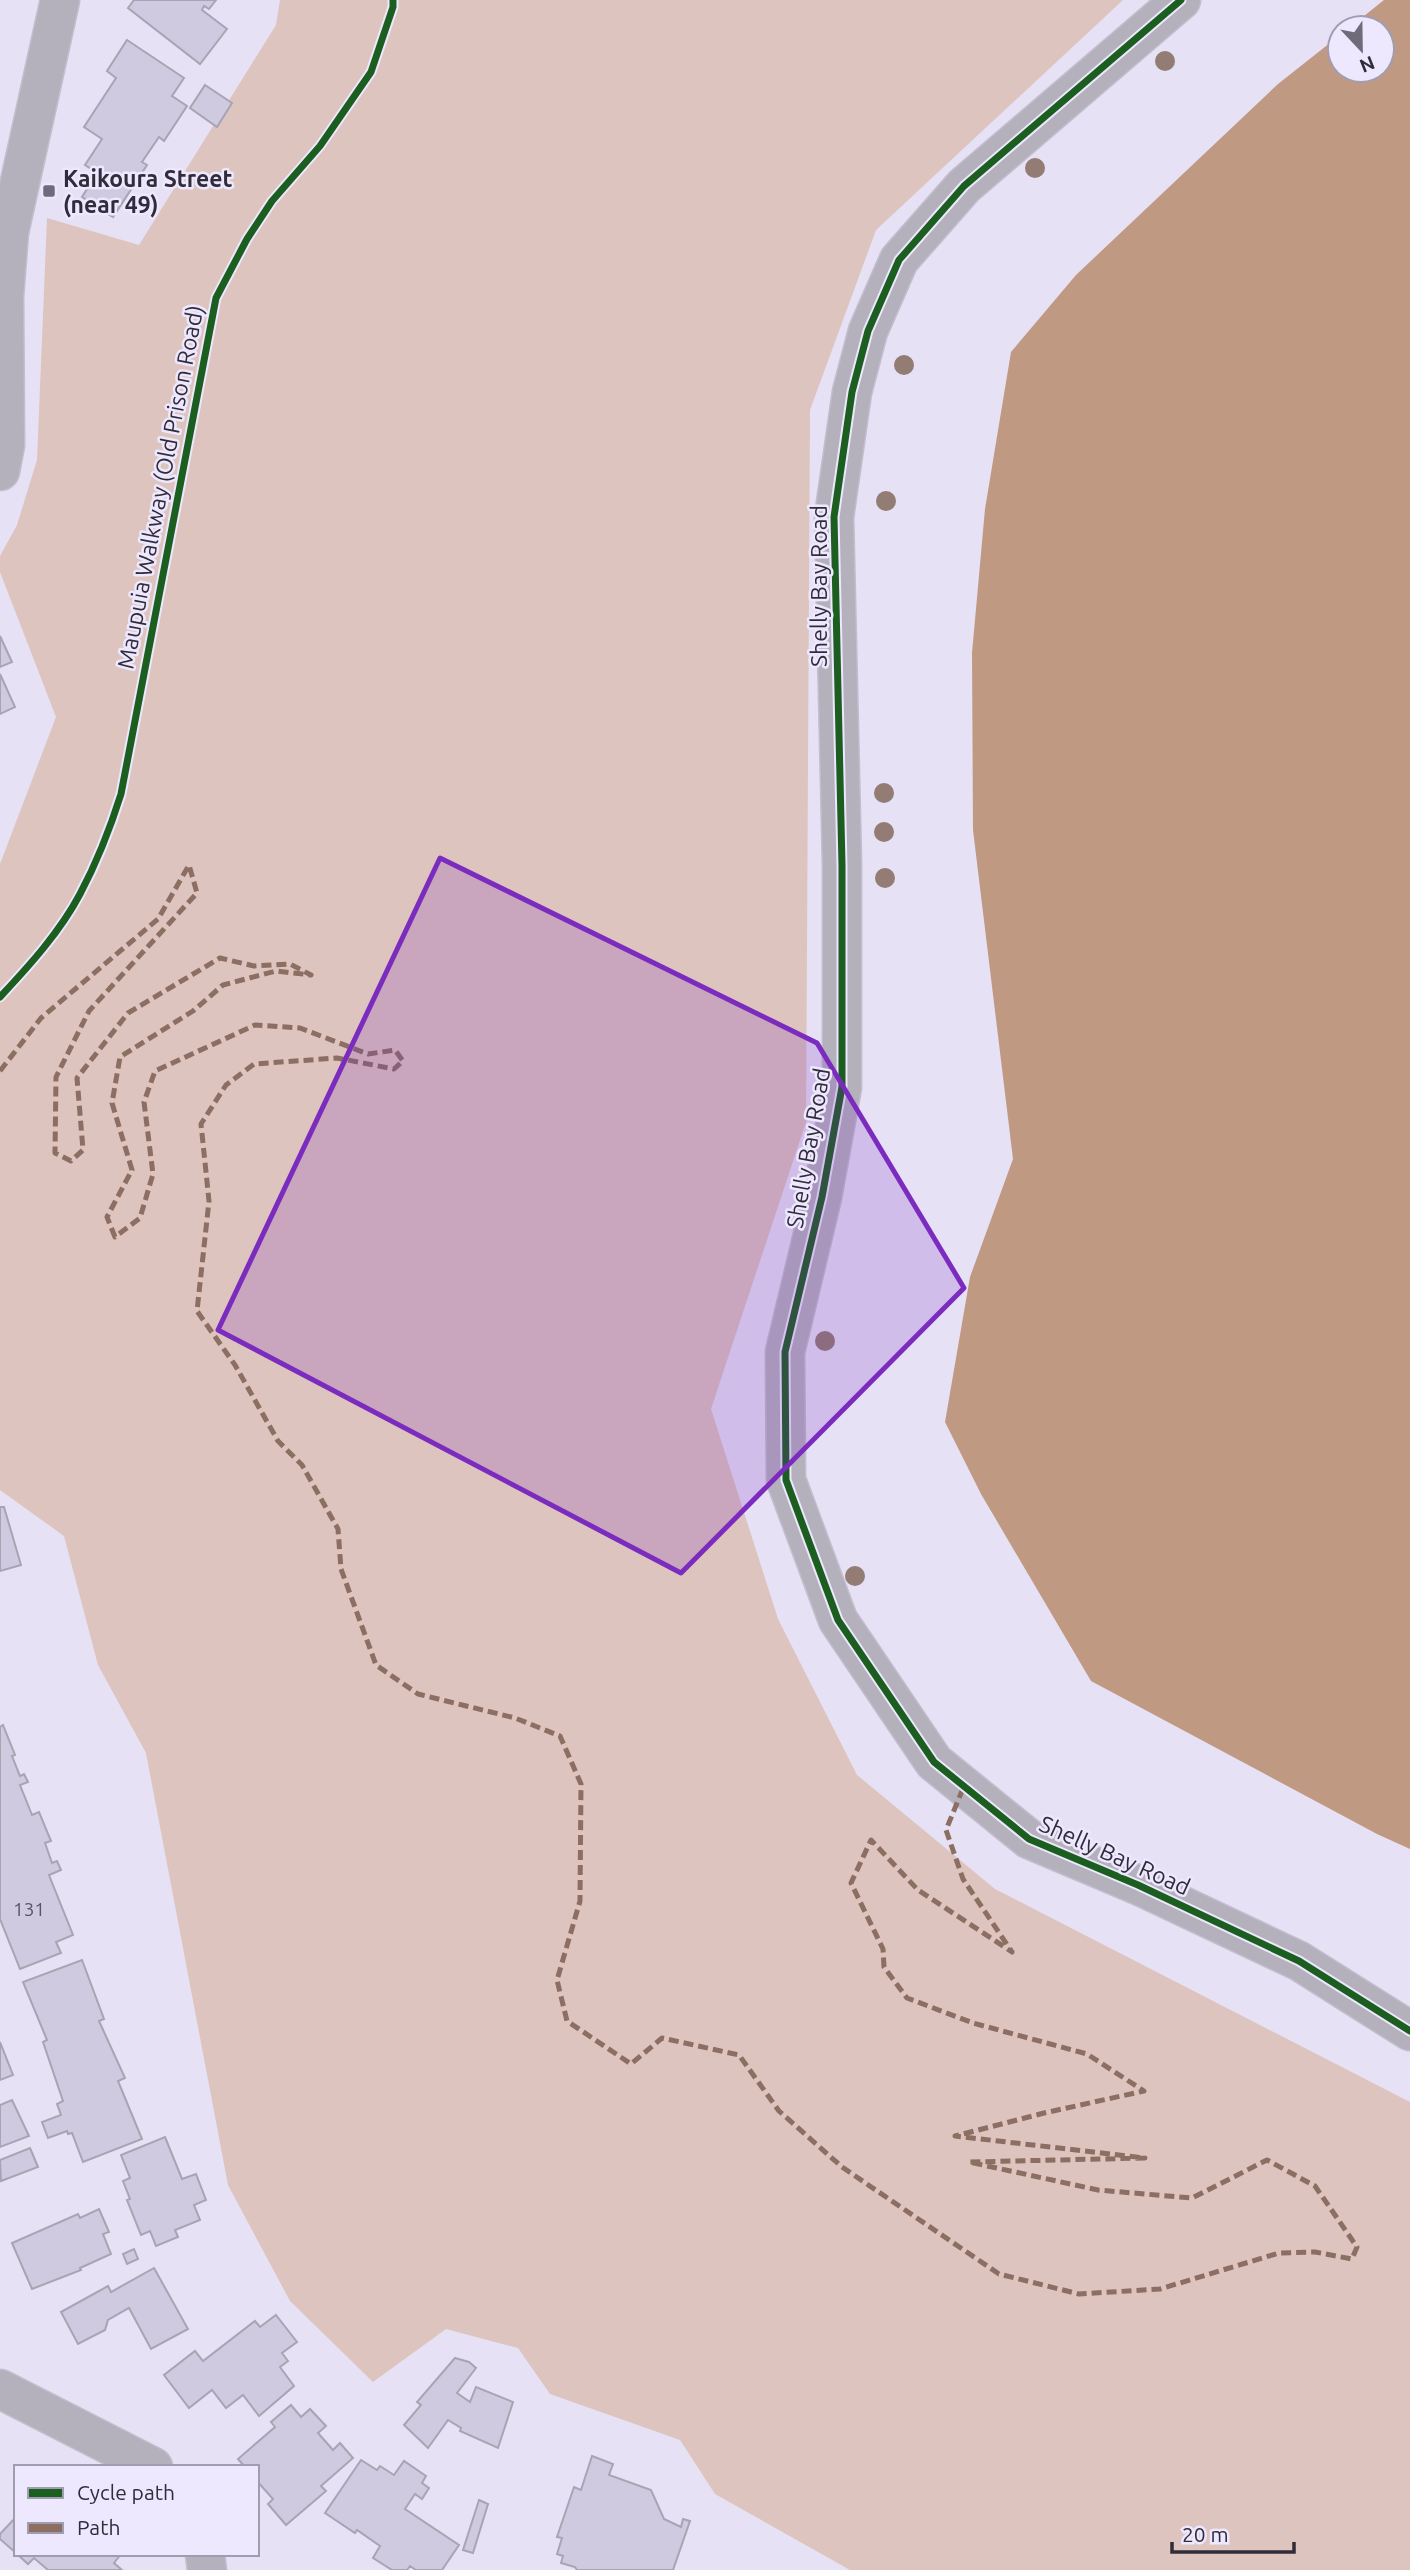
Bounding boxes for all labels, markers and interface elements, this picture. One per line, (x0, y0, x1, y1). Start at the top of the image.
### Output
north arrow (1326, 14, 1396, 84)
text: N (1357, 52, 1378, 78)
place label: Kaikoura Street (near 49) (63, 166, 232, 218)
marker: Kaikoura Street (near 49) (41, 183, 57, 199)
street label: Maupuia Walkway (Old Prison Road) (112, 303, 209, 671)
street label: Shelly Bay Road (806, 505, 831, 667)
street label: Shelly Bay Road (782, 1066, 834, 1230)
street label: Shelly Bay Road (1036, 1811, 1194, 1899)
house number: 131 (13, 1898, 45, 1920)
legend (14, 2465, 259, 2556)
text: Cycle path (77, 2480, 175, 2504)
scale bar (1172, 2510, 1294, 2554)
text: Path (77, 2515, 120, 2539)
text: 20 m (1182, 2522, 1229, 2546)

